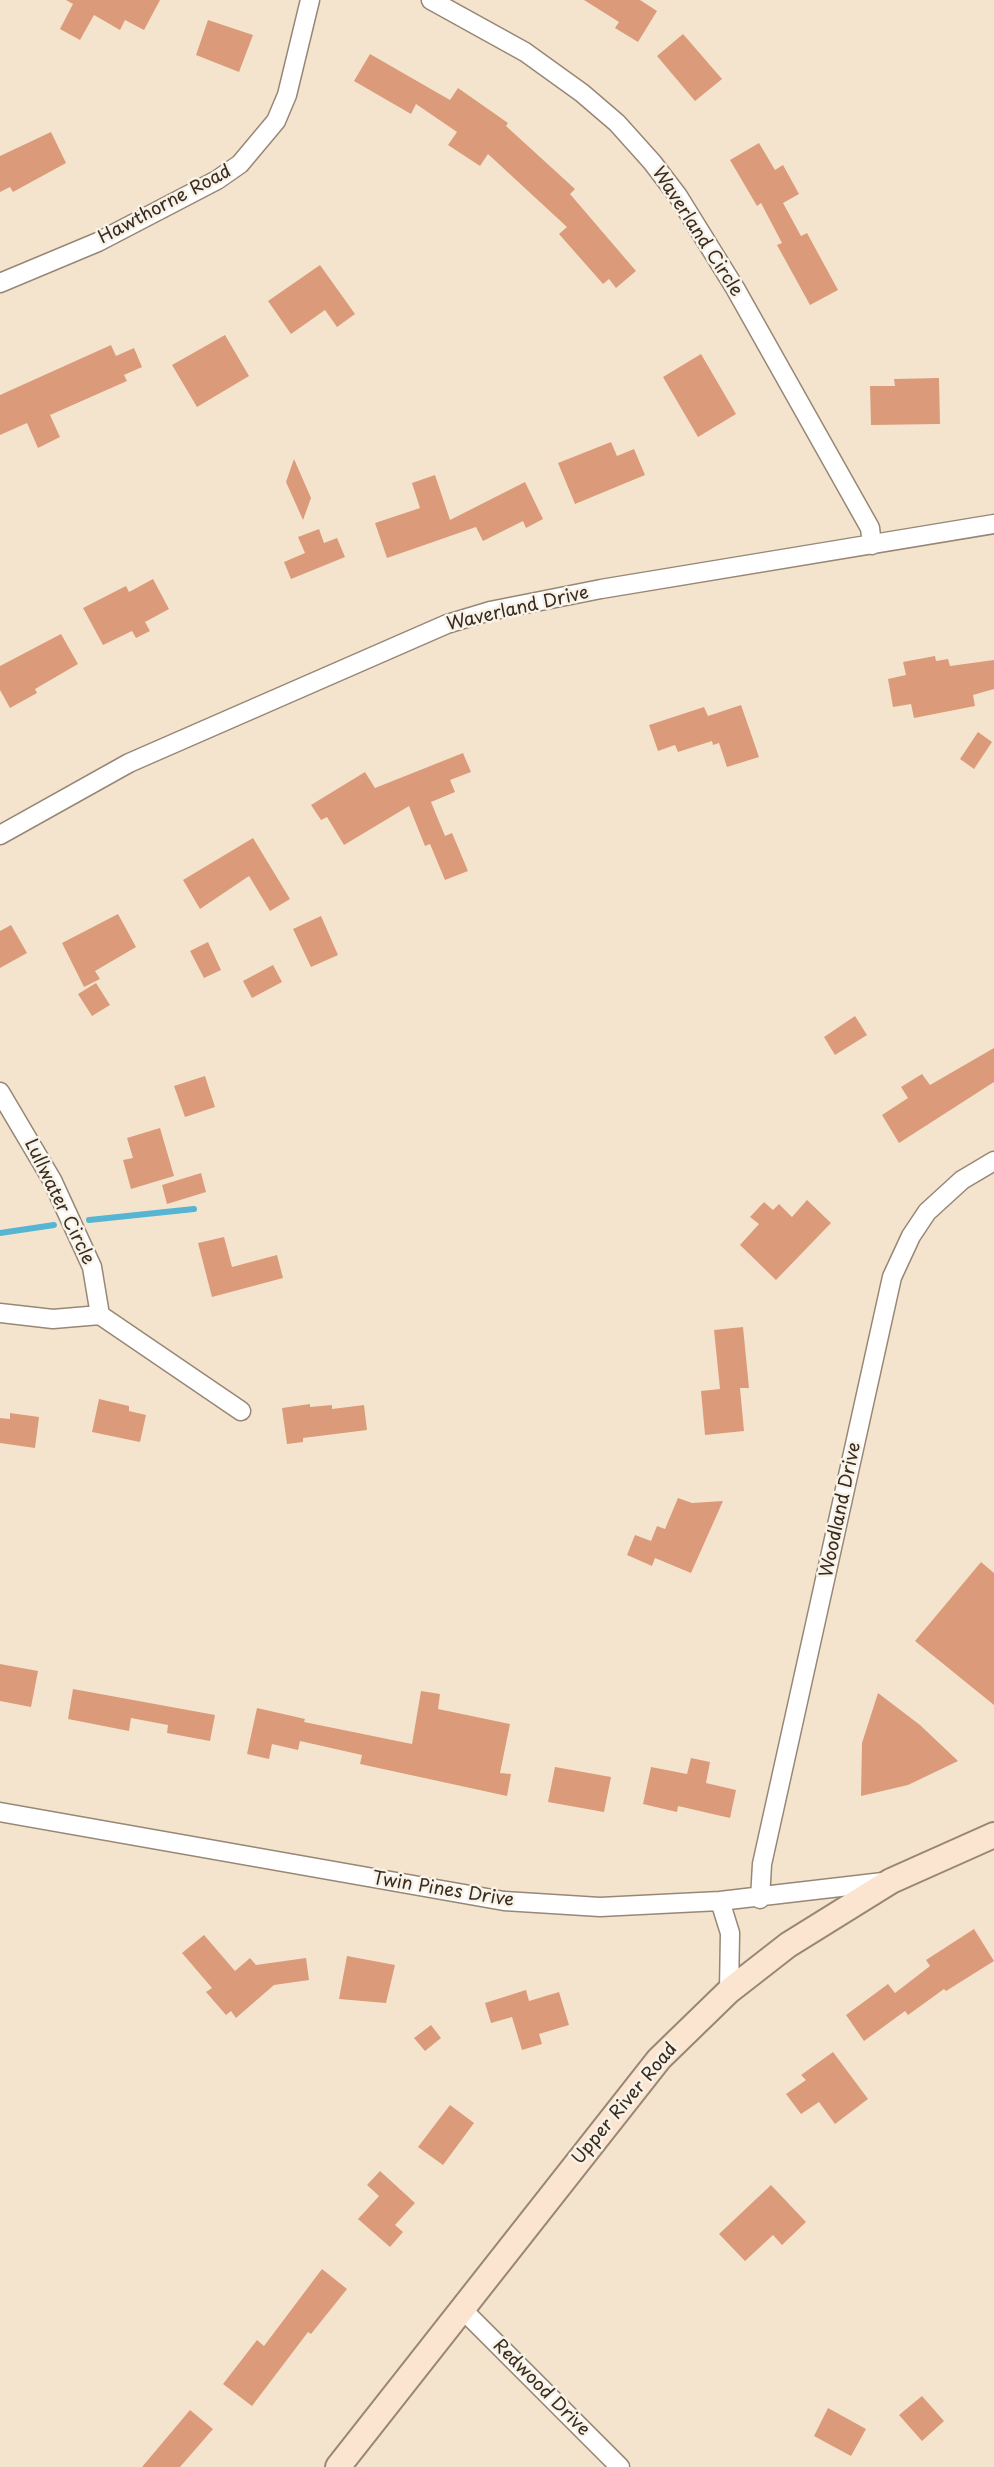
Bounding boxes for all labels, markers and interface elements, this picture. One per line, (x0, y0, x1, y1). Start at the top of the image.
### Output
street label: Hawthorne Road (95, 161, 235, 249)
street label: Waverland Circle (647, 163, 747, 301)
street label: Waverland Drive (445, 582, 591, 636)
street label: Lullwater Circle (19, 1136, 99, 1268)
street label: Woodland Drive (816, 1440, 866, 1580)
street label: Twin Pines Drive (371, 1868, 515, 1912)
street label: Upper River Road (568, 2039, 682, 2169)
street label: Redwood Drive (488, 2335, 594, 2441)

